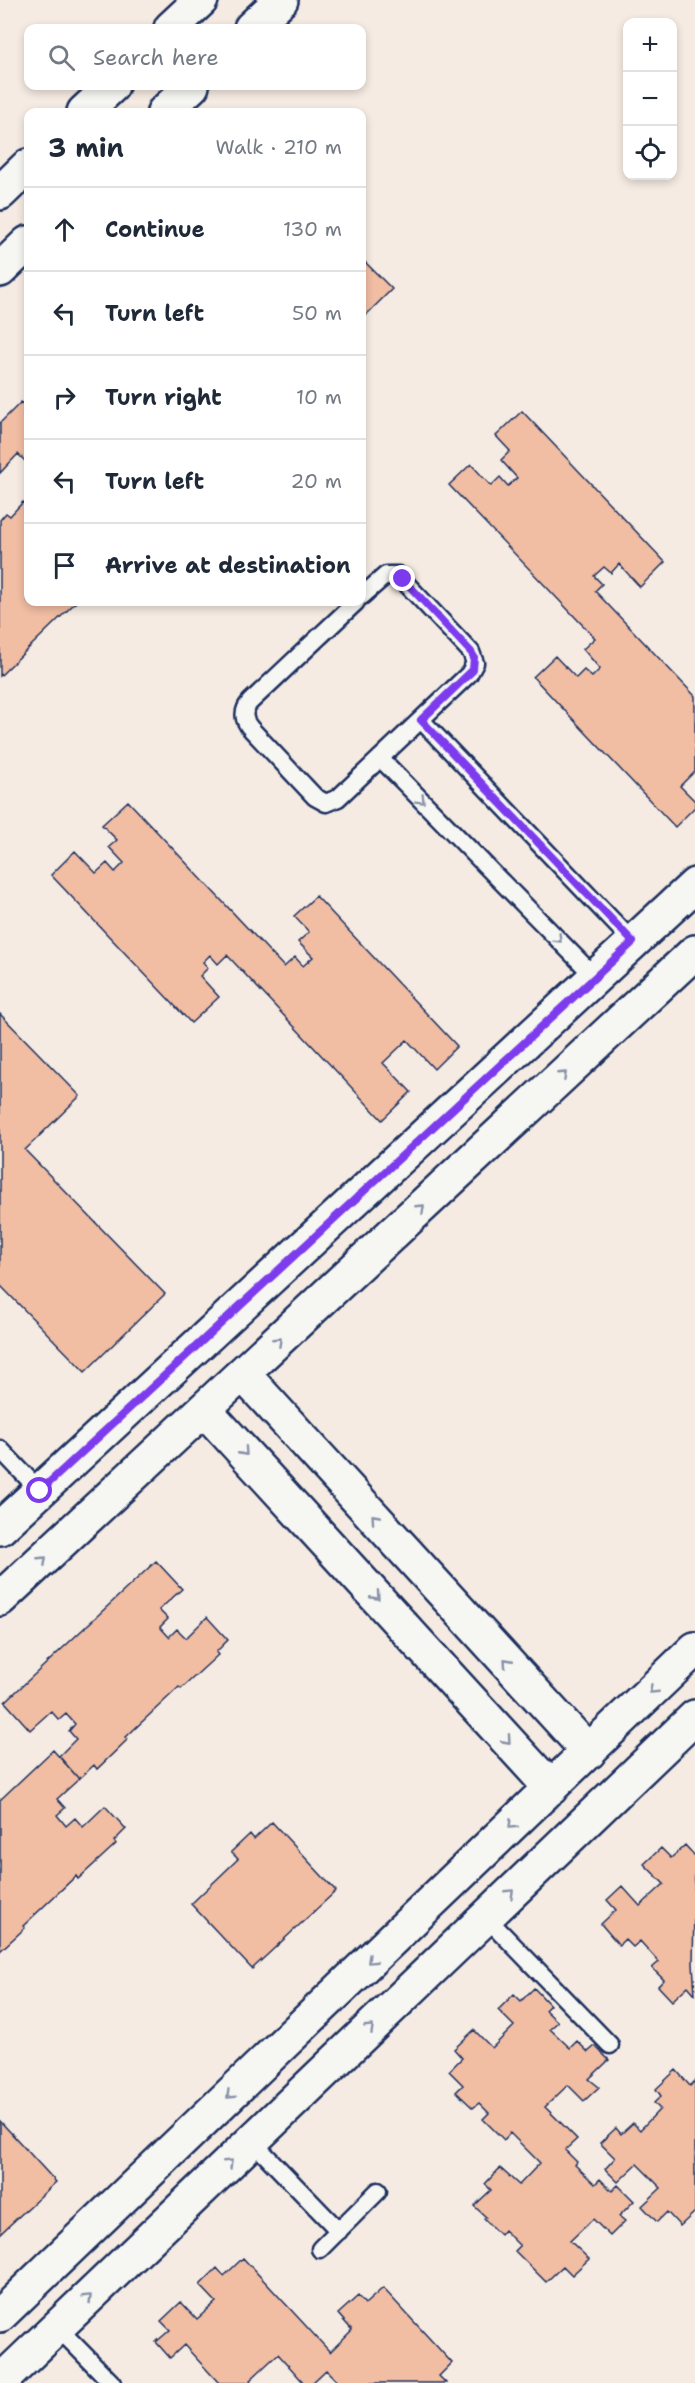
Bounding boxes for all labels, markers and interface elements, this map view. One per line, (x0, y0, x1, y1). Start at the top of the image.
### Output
map controls (623, 18, 677, 180)
button: + (623, 18, 677, 72)
search box (24, 24, 366, 90)
icon: search (45, 41, 78, 74)
text: Search here (93, 43, 219, 72)
button: − (623, 72, 677, 126)
button: locate (623, 126, 677, 180)
text: 3 min (48, 130, 124, 165)
text: Walk · 210 m (216, 134, 342, 160)
icon: ahead (48, 213, 81, 246)
text: Continue (105, 215, 205, 244)
text: 130 m (283, 216, 342, 242)
icon: left (48, 297, 81, 330)
text: Turn left (105, 299, 204, 328)
text: 50 m (292, 300, 342, 326)
icon: right (48, 381, 81, 414)
text: Turn right (105, 383, 222, 412)
text: 10 m (296, 384, 342, 410)
icon: left (48, 465, 81, 498)
text: Turn left (105, 467, 204, 496)
text: 20 m (291, 468, 342, 494)
icon: arrive (48, 549, 81, 582)
text: Arrive at destination (105, 551, 351, 580)
route end (389, 565, 415, 591)
one-way arrow (414, 792, 425, 803)
one-way arrow (551, 932, 562, 942)
one-way arrow (557, 1071, 567, 1082)
one-way arrow (414, 1204, 424, 1215)
one-way arrow (271, 1337, 282, 1348)
one-way arrow (237, 1446, 248, 1456)
route start (26, 1477, 52, 1503)
one-way arrow (372, 1515, 383, 1526)
one-way arrow (36, 1556, 47, 1567)
one-way arrow (369, 1589, 380, 1600)
one-way arrow (503, 1659, 514, 1669)
one-way arrow (649, 1683, 659, 1694)
one-way arrow (500, 1733, 511, 1744)
one-way arrow (509, 1818, 519, 1829)
one-way arrow (504, 1889, 514, 1900)
one-way arrow (368, 1953, 378, 1964)
one-way arrow (363, 2024, 373, 2035)
one-way arrow (227, 2087, 238, 2098)
one-way arrow (222, 2159, 232, 2170)
one-way arrow (81, 2294, 91, 2305)

